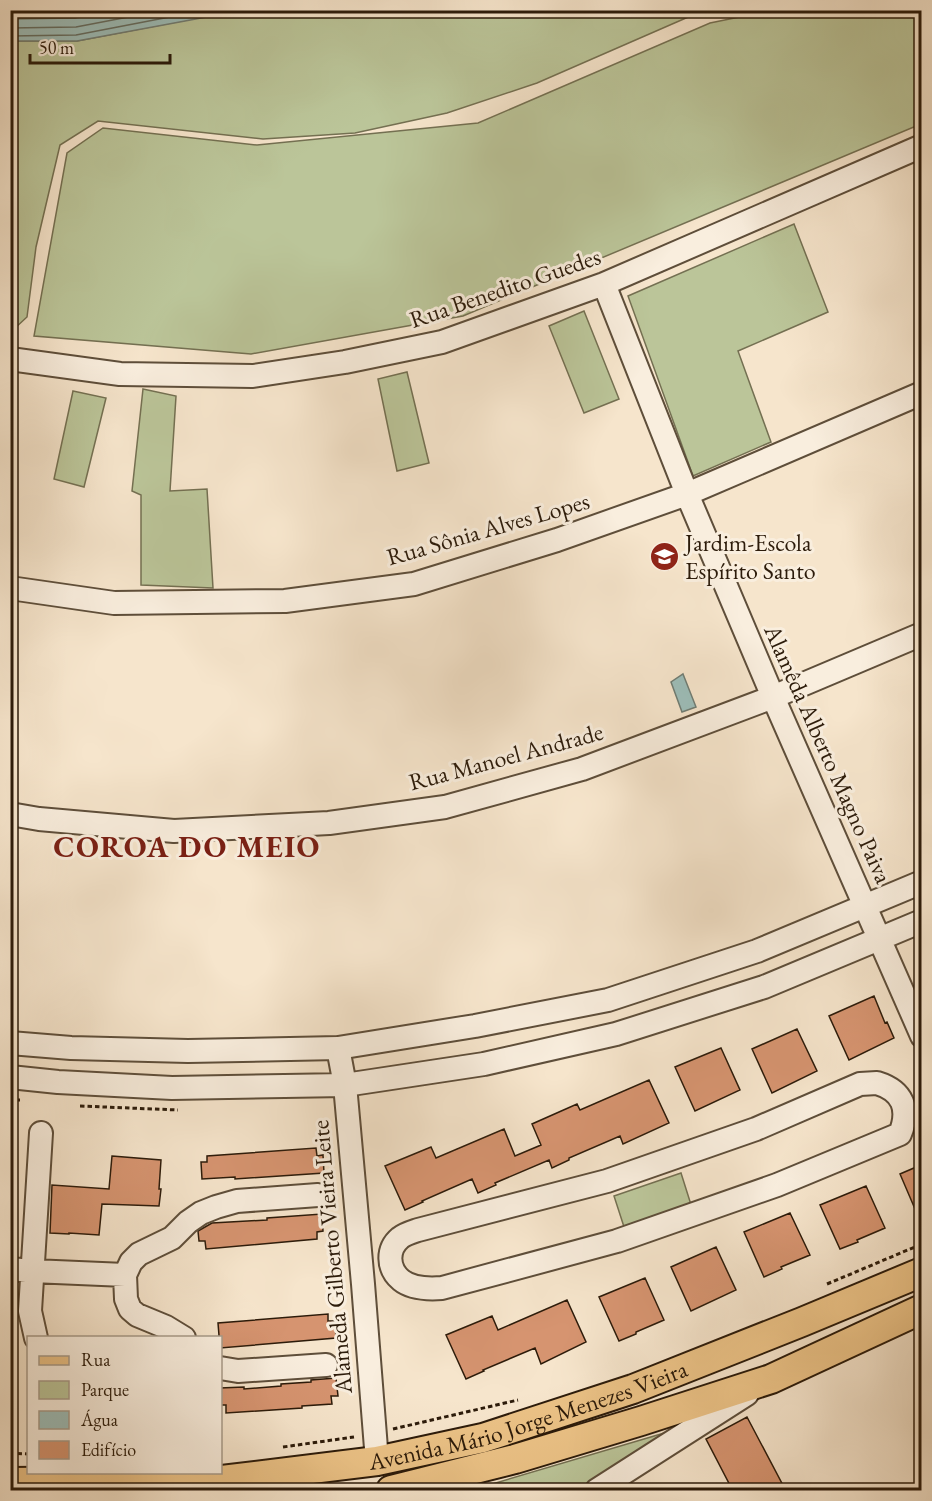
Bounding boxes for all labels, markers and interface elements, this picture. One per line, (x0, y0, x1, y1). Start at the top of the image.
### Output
scale bar (30, 27, 170, 65)
text: 50 m (39, 36, 74, 59)
street label: Rua Benedito Guedes (405, 240, 605, 335)
street label: Rua Sônia Alves Lopes (383, 485, 593, 572)
place label: Jardim-Escola Espírito Santo (683, 527, 816, 586)
school or university icon: Jardim-Escola Espírito Santo (648, 541, 680, 573)
street label: Alamêda Alberto Magno Paiva (757, 619, 900, 889)
street label: Rua Manoel Andrade (405, 716, 606, 797)
district label: COROA DO MEIO (53, 827, 321, 866)
street label: Alameda Gilberto Vieira Leite (304, 1119, 359, 1396)
legend (27, 1336, 222, 1474)
text: Rua (81, 1348, 111, 1371)
street label: Avenida Mário Jorge Menezes Vieira (366, 1353, 692, 1477)
text: Parque (81, 1378, 129, 1401)
text: Água (80, 1408, 119, 1431)
text: Edifício (81, 1438, 136, 1461)

